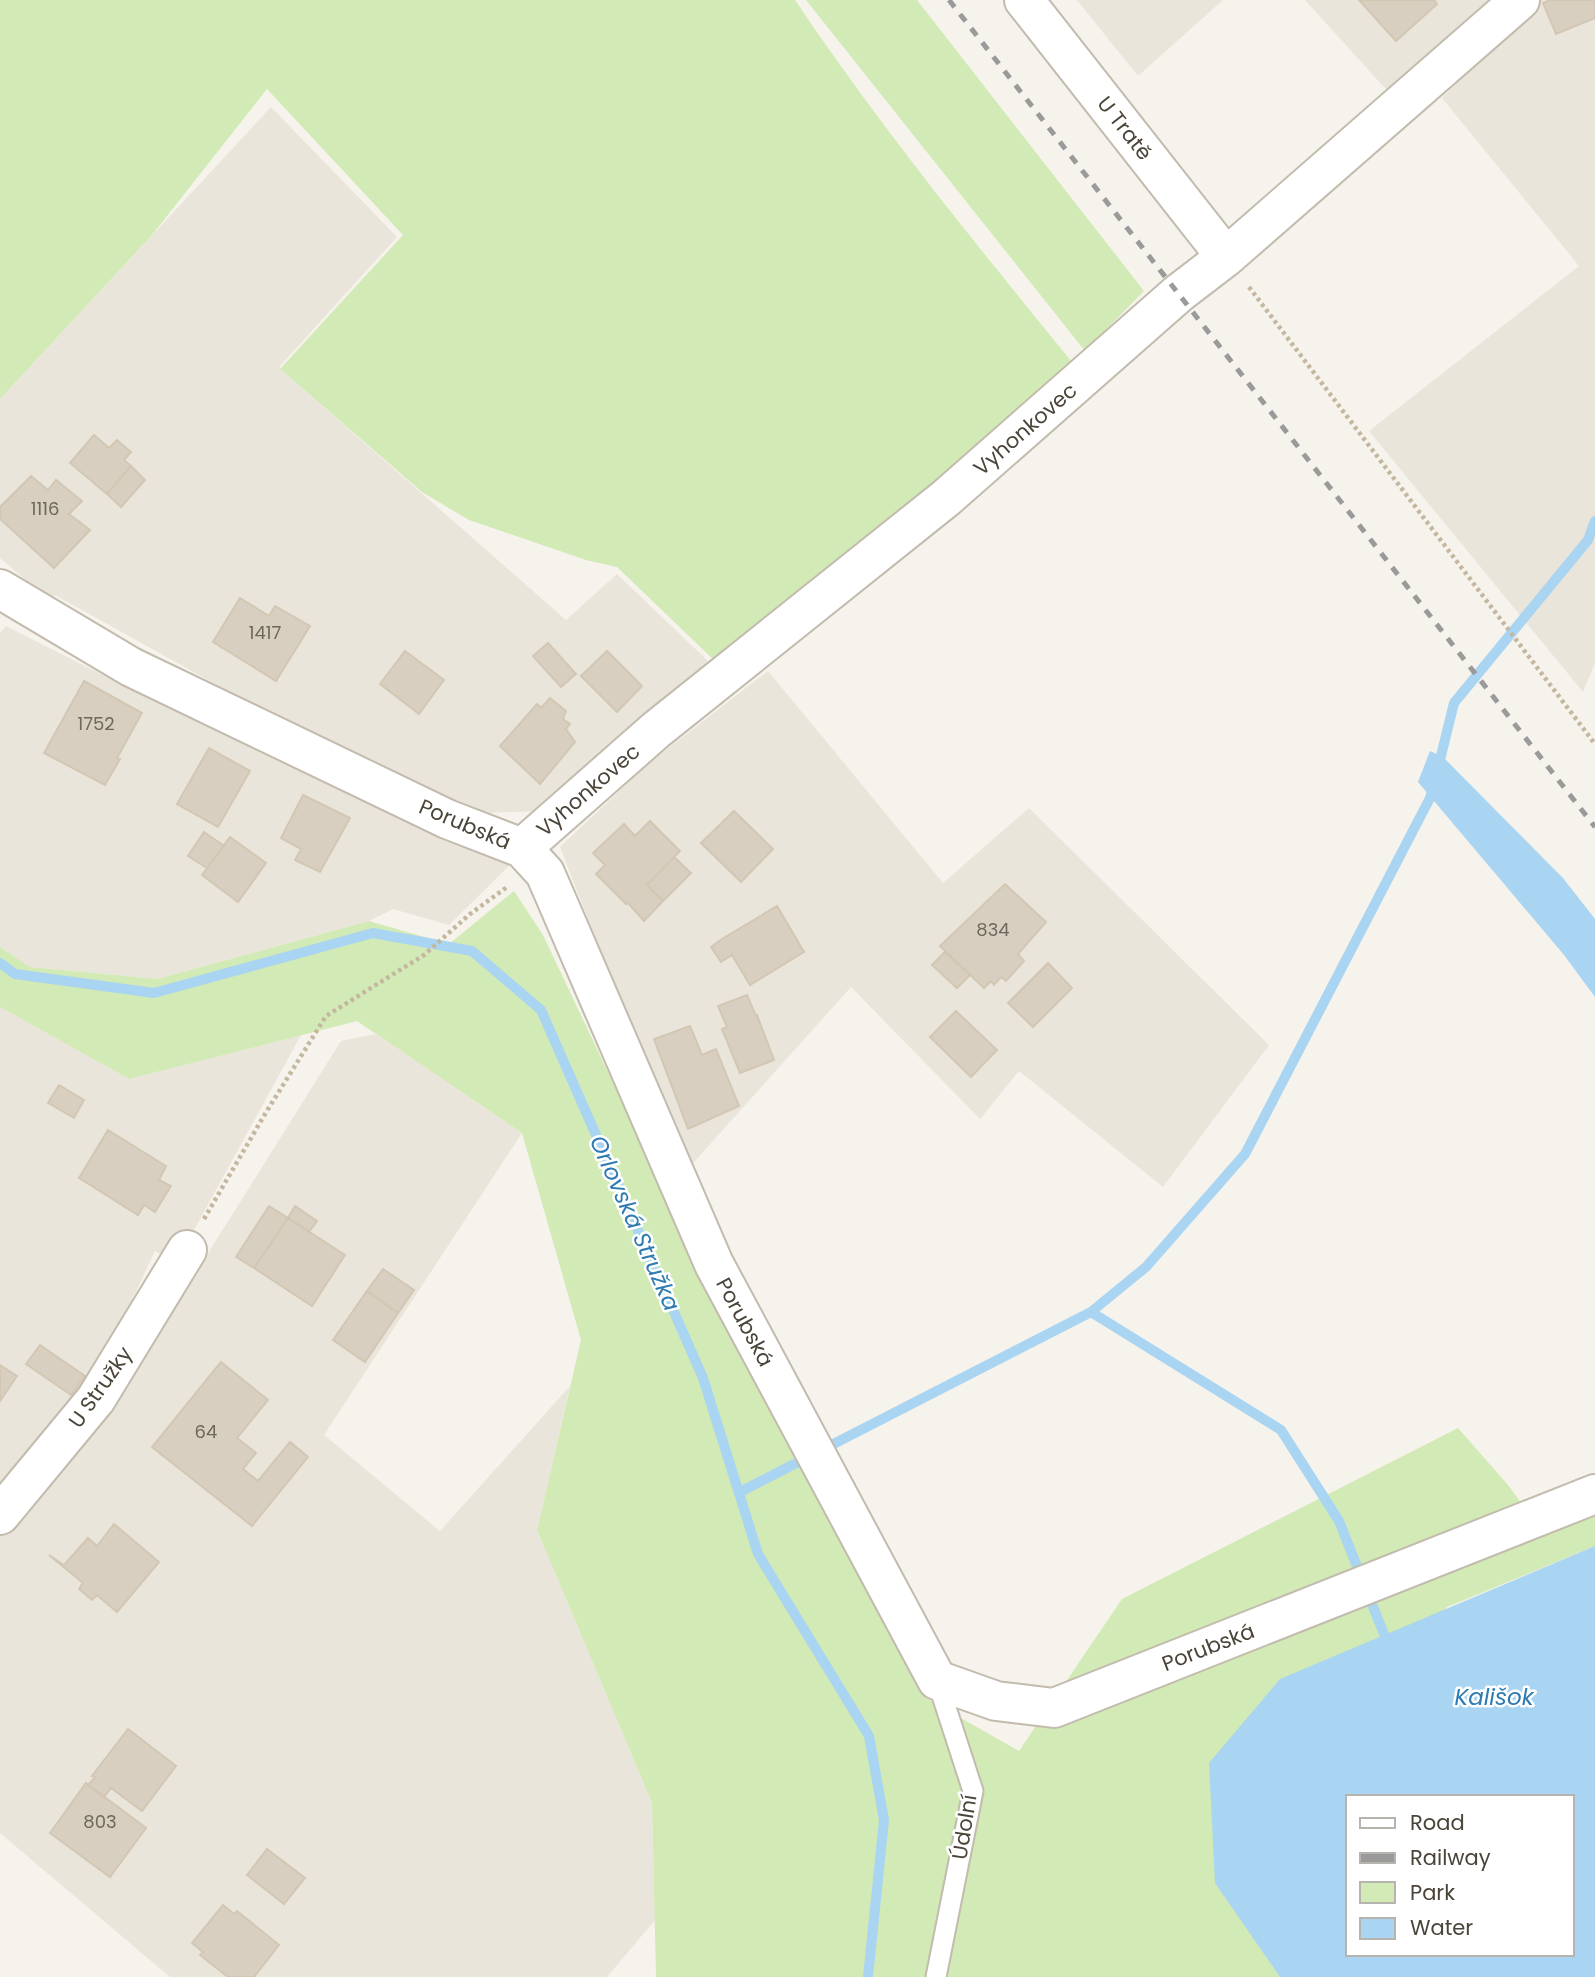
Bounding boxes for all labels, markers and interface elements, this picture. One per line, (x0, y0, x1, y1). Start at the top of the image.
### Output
street label: U Tratě (1091, 90, 1159, 166)
street label: Vyhonkovec (967, 376, 1083, 482)
house number: 1116 (31, 496, 59, 521)
house number: 1417 (249, 620, 282, 645)
house number: 1752 (77, 711, 115, 736)
street label: Vyhonkovec (530, 737, 646, 843)
street label: Porubská (415, 792, 515, 856)
house number: 834 (976, 917, 1010, 942)
water label: Orlovská Stružka (582, 1130, 688, 1316)
street label: Porubská (709, 1272, 781, 1372)
street label: U Stružky (61, 1340, 139, 1433)
house number: 64 (195, 1419, 217, 1444)
street label: Porubská (1158, 1616, 1258, 1678)
water label: Kališok (1454, 1681, 1535, 1713)
street label: Údolní (945, 1792, 983, 1862)
legend (1346, 1795, 1574, 1956)
text: Road (1410, 1808, 1465, 1837)
house number: 803 (83, 1809, 117, 1834)
text: Railway (1410, 1843, 1491, 1872)
text: Park (1410, 1878, 1455, 1907)
text: Water (1410, 1913, 1473, 1942)

